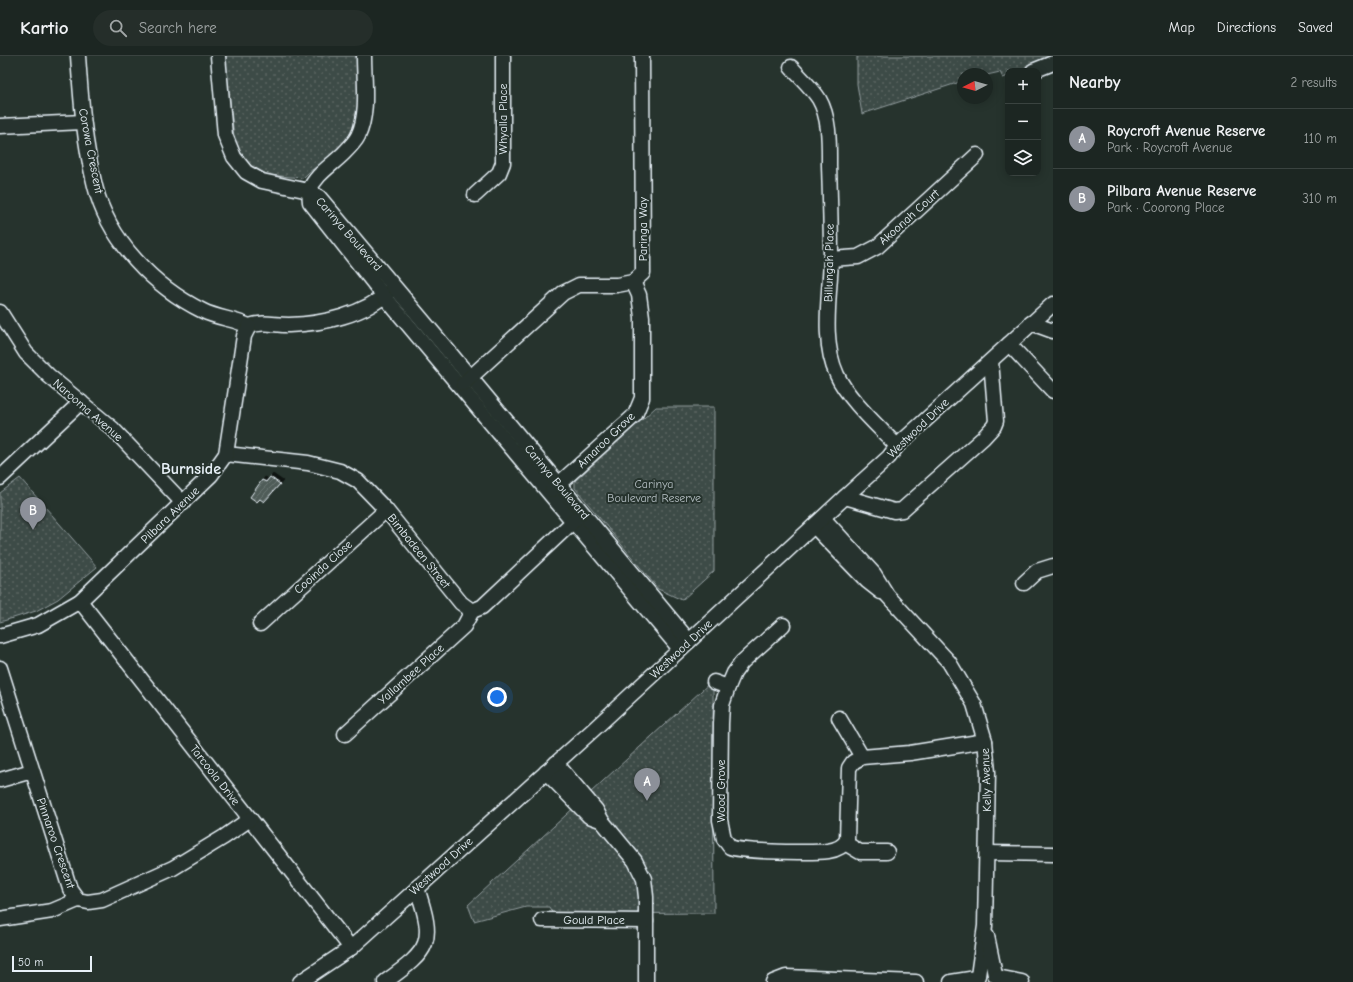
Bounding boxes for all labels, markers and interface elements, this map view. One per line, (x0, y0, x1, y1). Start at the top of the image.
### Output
search box (93, 10, 373, 46)
text: Kartio (20, 17, 69, 39)
icon: search (107, 17, 129, 39)
text: Search here (139, 19, 217, 37)
text: Map (1168, 19, 1195, 36)
text: Directions (1217, 19, 1276, 36)
text: Saved (1298, 19, 1333, 36)
north arrow (957, 68, 993, 104)
map controls (1005, 68, 1041, 176)
button: + (1005, 68, 1041, 104)
text: Nearby (1069, 73, 1120, 92)
text: 2 results (1290, 75, 1337, 90)
street label: Whyalla Place (496, 83, 510, 155)
button: − (1005, 104, 1041, 140)
street label: Corowa Crescent (76, 107, 106, 195)
text: Roycroft Avenue Reserve (1107, 122, 1265, 140)
text: A (1078, 131, 1086, 146)
text: 110 m (1304, 131, 1337, 146)
button: layers (1005, 140, 1041, 176)
text: Park · Roycroft Avenue (1107, 140, 1232, 155)
text: Pilbara Avenue Reserve (1107, 182, 1256, 200)
street label: Akoonah Court (876, 186, 943, 248)
text: B (1078, 191, 1086, 206)
text: 310 m (1302, 191, 1337, 206)
street label: Carinya Boulevard (313, 194, 385, 274)
street label: Paringa Way (636, 196, 650, 261)
text: Park · Coorong Place (1107, 200, 1224, 215)
street label: Billungah Place (821, 224, 837, 302)
street label: Narooma Avenue (50, 376, 126, 444)
street label: Westwood Drive (884, 395, 952, 461)
street label: Amaroo Grove (574, 409, 638, 471)
street label: Carinya Boulevard (522, 442, 592, 522)
district label: Burnside (161, 460, 221, 478)
park label: Carinya Boulevard Reserve (607, 477, 701, 505)
street label: Pilbara Avenue (138, 484, 202, 546)
pin: B (20, 497, 46, 530)
street label: Bimbadeen Street (385, 511, 454, 592)
street label: Cooinda Close (291, 537, 355, 597)
street label: Westwood Drive (647, 617, 715, 681)
street label: Yallambee Place (375, 641, 447, 707)
your location (487, 687, 507, 707)
street label: Tarcoola Drive (187, 742, 243, 808)
street label: Kelly Avenue (978, 748, 994, 812)
street label: Wood Grove (714, 759, 728, 823)
pin: A (634, 768, 660, 801)
street label: Pinnaroo Crescent (34, 796, 78, 891)
street label: Westwood Drive (407, 834, 475, 898)
street label: Gould Place (563, 913, 625, 927)
scale bar (12, 954, 92, 973)
text: 50 m (18, 956, 43, 969)

